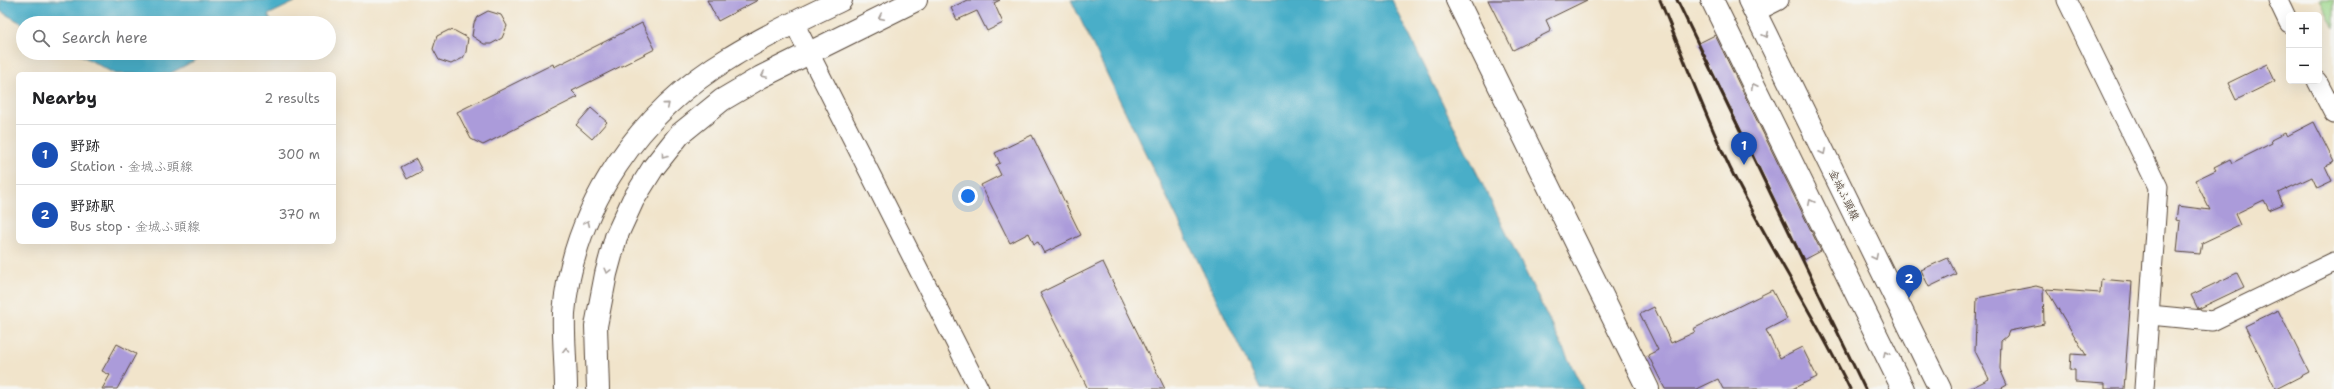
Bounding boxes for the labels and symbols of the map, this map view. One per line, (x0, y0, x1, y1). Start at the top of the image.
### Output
one-way arrow (878, 13, 885, 20)
one-way arrow (1761, 31, 1769, 38)
one-way arrow (761, 70, 769, 78)
one-way arrow (1751, 82, 1759, 90)
one-way arrow (663, 103, 670, 110)
pin: 1 (1731, 132, 1757, 165)
one-way arrow (1818, 147, 1826, 155)
one-way arrow (661, 151, 668, 158)
street label: 金城ふ頭線 (1825, 167, 1863, 223)
your location (958, 186, 978, 206)
one-way arrow (1809, 199, 1816, 207)
one-way arrow (582, 220, 590, 227)
one-way arrow (1870, 253, 1878, 261)
pin: 2 (1896, 265, 1922, 298)
one-way arrow (603, 267, 612, 274)
one-way arrow (562, 347, 570, 353)
one-way arrow (1883, 351, 1891, 358)

